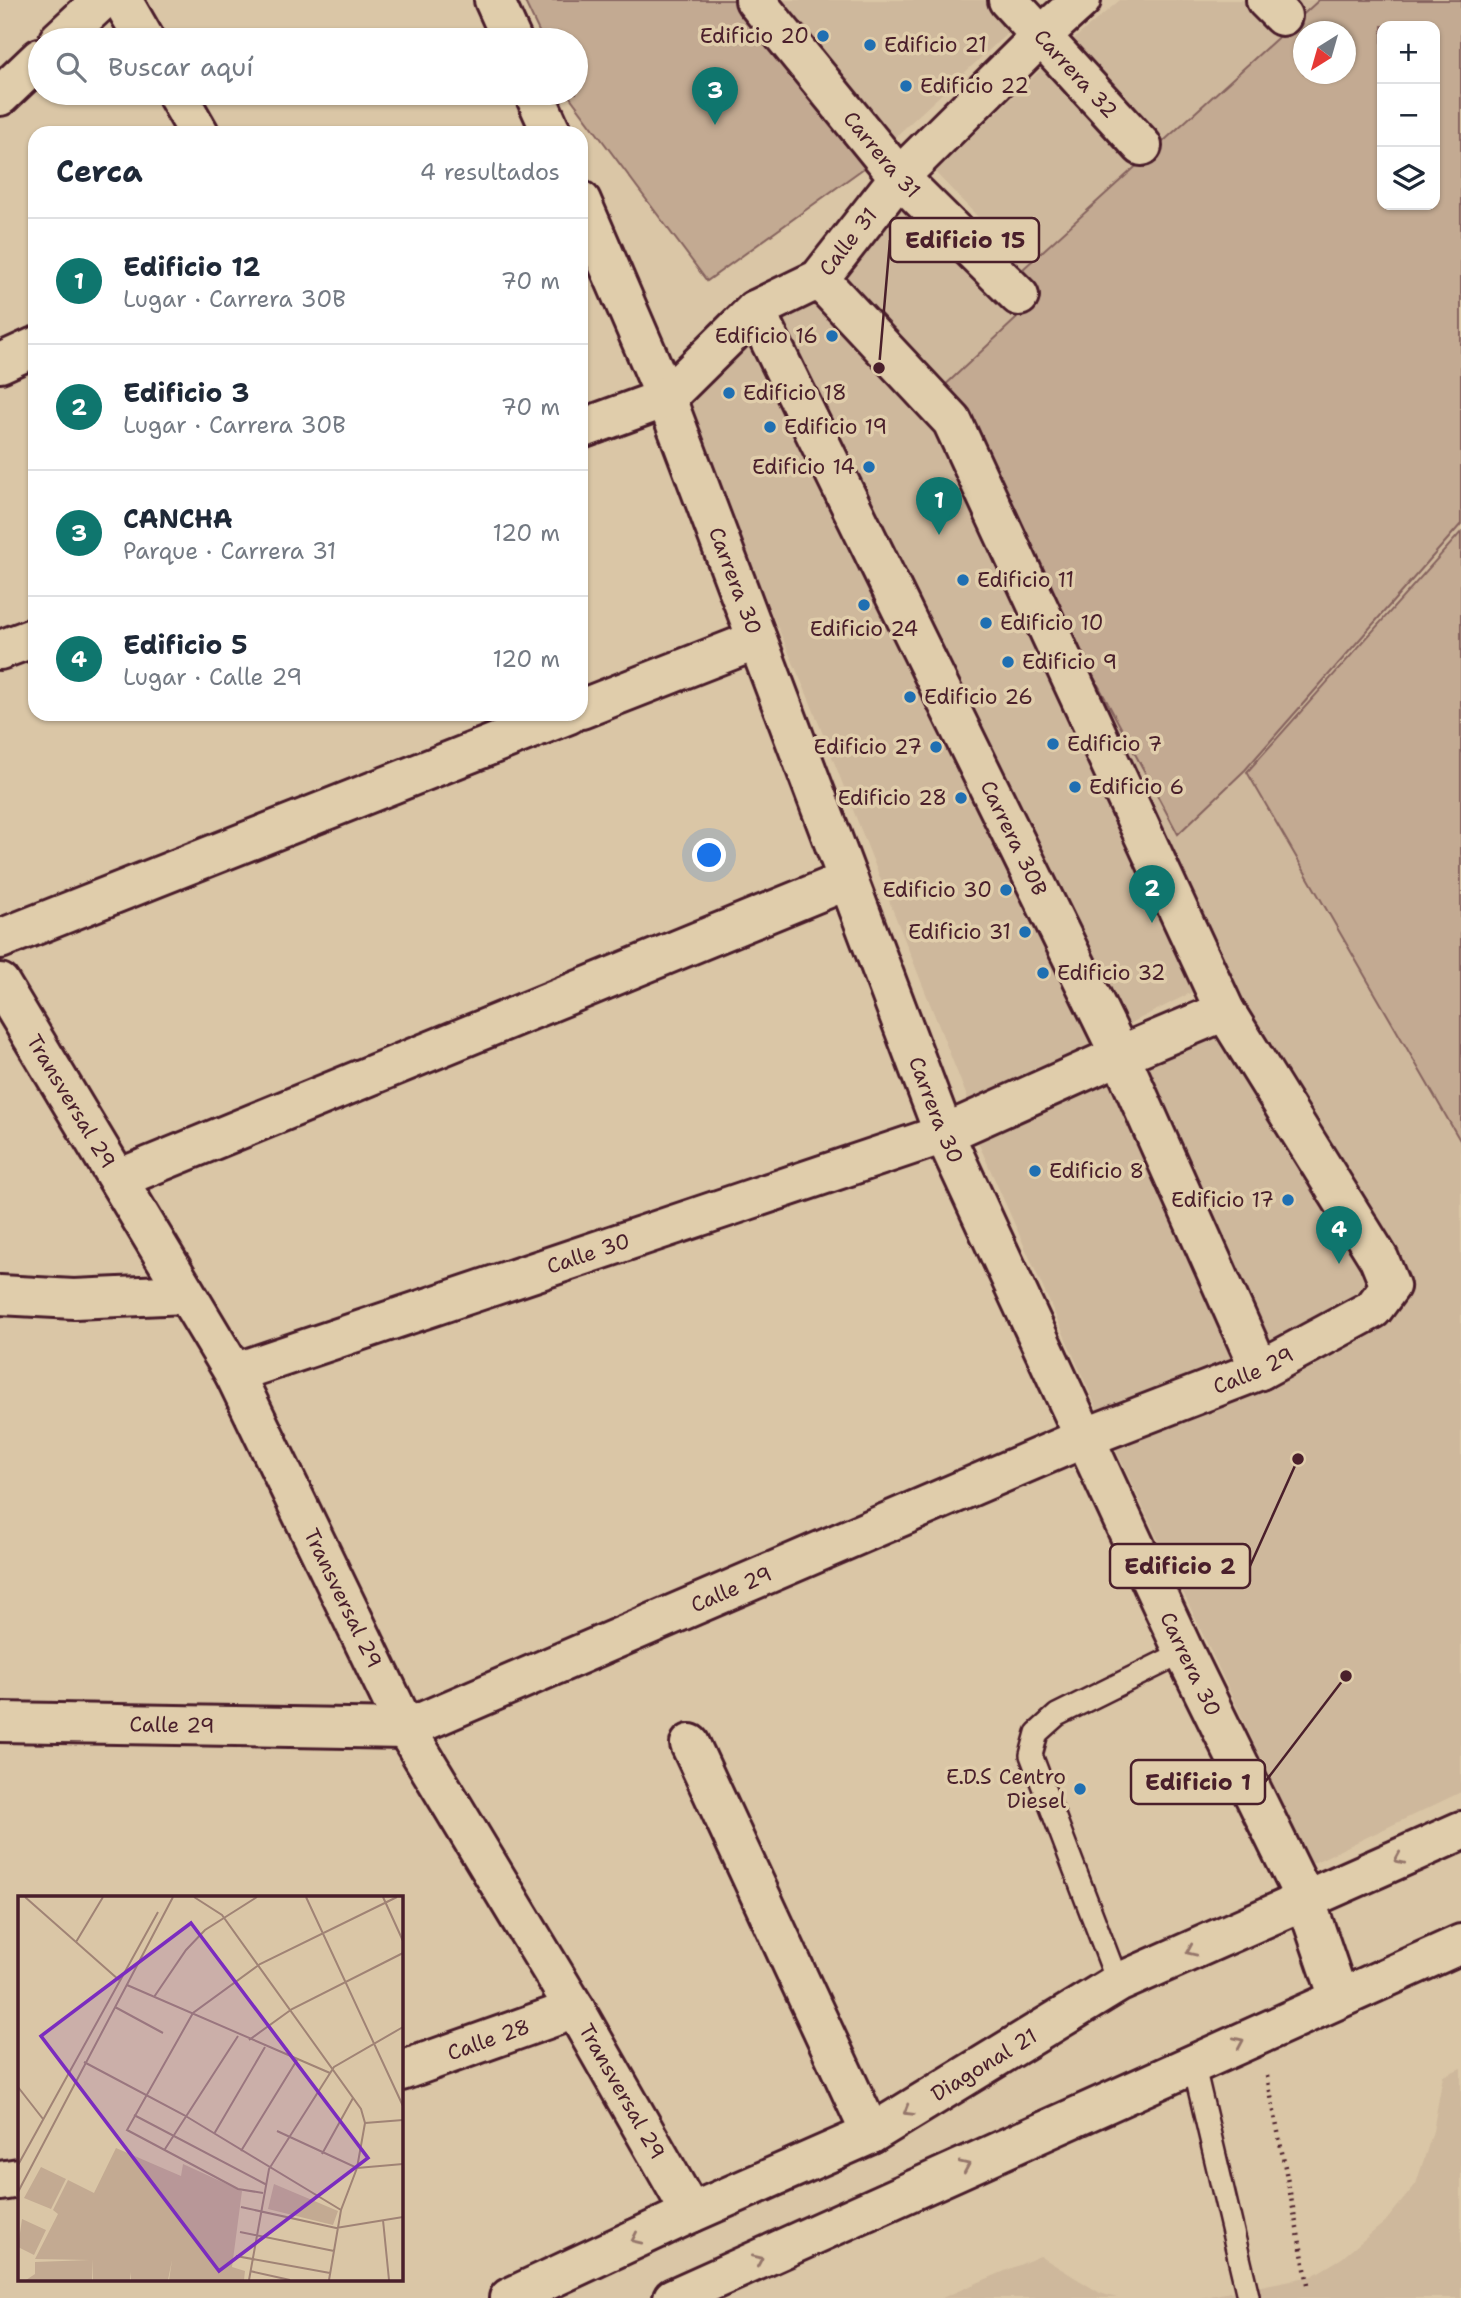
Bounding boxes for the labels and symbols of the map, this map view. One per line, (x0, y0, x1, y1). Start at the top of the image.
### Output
north arrow (1293, 21, 1356, 84)
place label: Edificio 20 (700, 22, 809, 50)
street label: Carrera 32 (1028, 23, 1124, 124)
marker: Edificio 20 (815, 28, 831, 44)
place label: Edificio 21 (884, 31, 987, 59)
marker: Edificio 21 (862, 37, 878, 53)
pin: 3 (692, 67, 738, 125)
place label: Edificio 22 (920, 72, 1029, 100)
marker: Edificio 22 (898, 78, 914, 94)
street label: Carrera 31 (837, 105, 927, 204)
street label: Calle 31 (813, 202, 884, 282)
callout: Edificio 15 (890, 218, 1039, 262)
text: Edificio 15 (905, 225, 1025, 255)
place label: Edificio 16 (715, 322, 818, 350)
marker: Edificio 16 (824, 328, 840, 344)
place label: Edificio 18 (743, 379, 847, 407)
marker: Edificio 18 (721, 385, 737, 401)
place label: Edificio 19 (784, 413, 887, 441)
marker: Edificio 19 (762, 419, 778, 435)
place label: Edificio 14 (752, 453, 855, 481)
marker: Edificio 14 (861, 459, 877, 475)
pin: 1 (916, 477, 962, 535)
street label: Carrera 30 (702, 523, 768, 639)
place label: Edificio 11 (977, 566, 1074, 594)
marker: Edificio 11 (955, 572, 971, 588)
marker: Edificio 24 (856, 597, 872, 613)
place label: Edificio 10 (1000, 609, 1103, 637)
place label: Edificio 24 (810, 615, 918, 643)
marker: Edificio 10 (978, 615, 994, 631)
place label: Edificio 9 (1022, 648, 1117, 676)
marker: Edificio 9 (1000, 654, 1016, 670)
place label: Edificio 26 (924, 683, 1033, 711)
marker: Edificio 26 (902, 689, 918, 705)
place label: Edificio 7 (1067, 730, 1162, 758)
place label: Edificio 27 (814, 733, 922, 761)
marker: Edificio 7 (1045, 736, 1061, 752)
marker: Edificio 27 (928, 739, 944, 755)
place label: Edificio 6 (1089, 773, 1184, 801)
street label: Carrera 30B (974, 776, 1054, 900)
marker: Edificio 6 (1067, 779, 1083, 795)
place label: Edificio 28 (838, 784, 947, 812)
marker: Edificio 28 (953, 790, 969, 806)
your location (692, 838, 726, 872)
pin: 2 (1129, 865, 1175, 923)
place label: Edificio 30 (882, 876, 992, 904)
marker: Edificio 30 (998, 882, 1014, 898)
place label: Edificio 31 (908, 918, 1011, 946)
marker: Edificio 31 (1017, 924, 1033, 940)
place label: Edificio 32 (1057, 959, 1166, 987)
marker: Edificio 32 (1035, 965, 1051, 981)
street label: Transversal 29 (20, 1029, 122, 1174)
street label: Carrera 30 (902, 1053, 970, 1168)
place label: Edificio 8 (1049, 1157, 1144, 1185)
marker: Edificio 8 (1027, 1163, 1043, 1179)
place label: Edificio 17 (1171, 1186, 1274, 1214)
marker: Edificio 17 (1280, 1192, 1296, 1208)
pin: 4 (1316, 1206, 1362, 1264)
street label: Calle 30 (543, 1227, 634, 1281)
street label: Calle 29 (1209, 1341, 1298, 1401)
street label: Transversal 29 (297, 1524, 388, 1673)
callout: Edificio 2 (1110, 1544, 1250, 1588)
text: Edificio 2 (1124, 1551, 1236, 1581)
street label: Calle 29 (686, 1560, 776, 1619)
street label: Carrera 30 (1153, 1607, 1227, 1721)
street label: Calle 29 (129, 1710, 215, 1740)
callout: Edificio 1 (1131, 1760, 1265, 1804)
place label: E.D.S Centro Diesel (946, 1763, 1067, 1815)
text: Edificio 1 (1145, 1767, 1251, 1797)
marker: E.D.S Centro Diesel (1072, 1781, 1088, 1797)
one-way arrow (1394, 1851, 1406, 1865)
inset map (18, 1896, 402, 2280)
one-way arrow (1186, 1943, 1198, 1957)
street label: Calle 28 (443, 2012, 534, 2067)
street label: Transversal 29 (572, 2019, 672, 2164)
street label: Diagonal 21 (926, 2022, 1042, 2108)
one-way arrow (1232, 2036, 1244, 2050)
one-way arrow (903, 2103, 916, 2116)
one-way arrow (958, 2160, 970, 2174)
one-way arrow (631, 2230, 643, 2244)
one-way arrow (751, 2254, 763, 2268)

